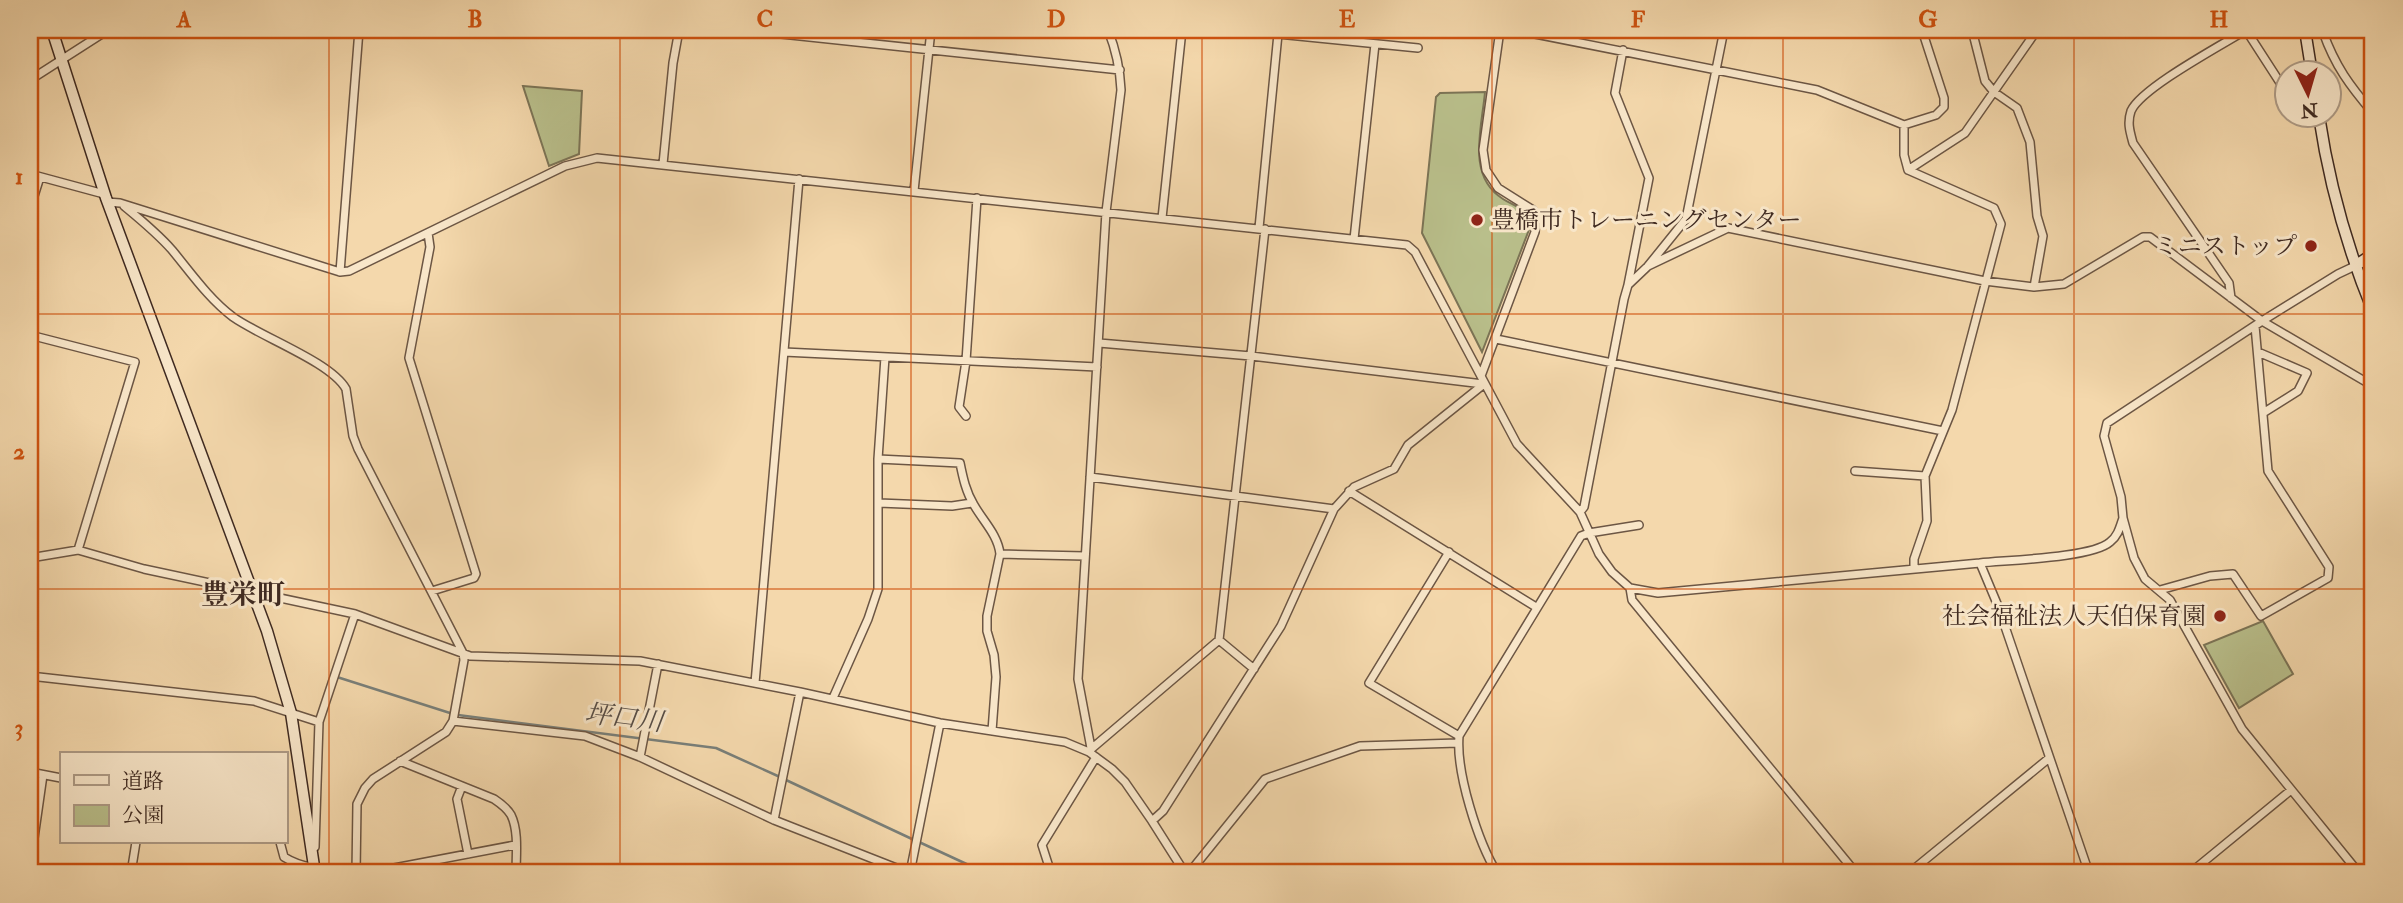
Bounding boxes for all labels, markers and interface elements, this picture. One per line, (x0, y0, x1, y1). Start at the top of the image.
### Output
text: A (176, 5, 192, 34)
text: B (467, 5, 483, 34)
text: C (757, 5, 773, 34)
text: D (1047, 5, 1065, 34)
text: E (1339, 5, 1356, 34)
text: F (1631, 5, 1646, 34)
text: G (1918, 5, 1938, 34)
text: H (2210, 5, 2229, 34)
north arrow (2274, 60, 2344, 130)
text: N (2299, 97, 2320, 123)
text: 1 (15, 162, 23, 191)
place label: 豊橋市トレーニングセンター (1491, 205, 1802, 236)
marker: 豊橋市トレーニングセンター (1469, 212, 1485, 228)
place label: ミニストップ (2154, 231, 2297, 262)
marker: ミニストップ (2303, 238, 2319, 254)
text: 2 (13, 437, 25, 466)
district label: 豊栄町 (201, 578, 285, 613)
place label: 社会福祉法人天伯保育園 (1942, 601, 2206, 632)
marker: 社会福祉法人天伯保育園 (2212, 608, 2228, 624)
water label: 坪口川 (583, 697, 668, 739)
text: 3 (15, 713, 23, 742)
legend (60, 752, 287, 844)
text: 道路 (122, 768, 164, 795)
text: 公園 (122, 802, 164, 829)

